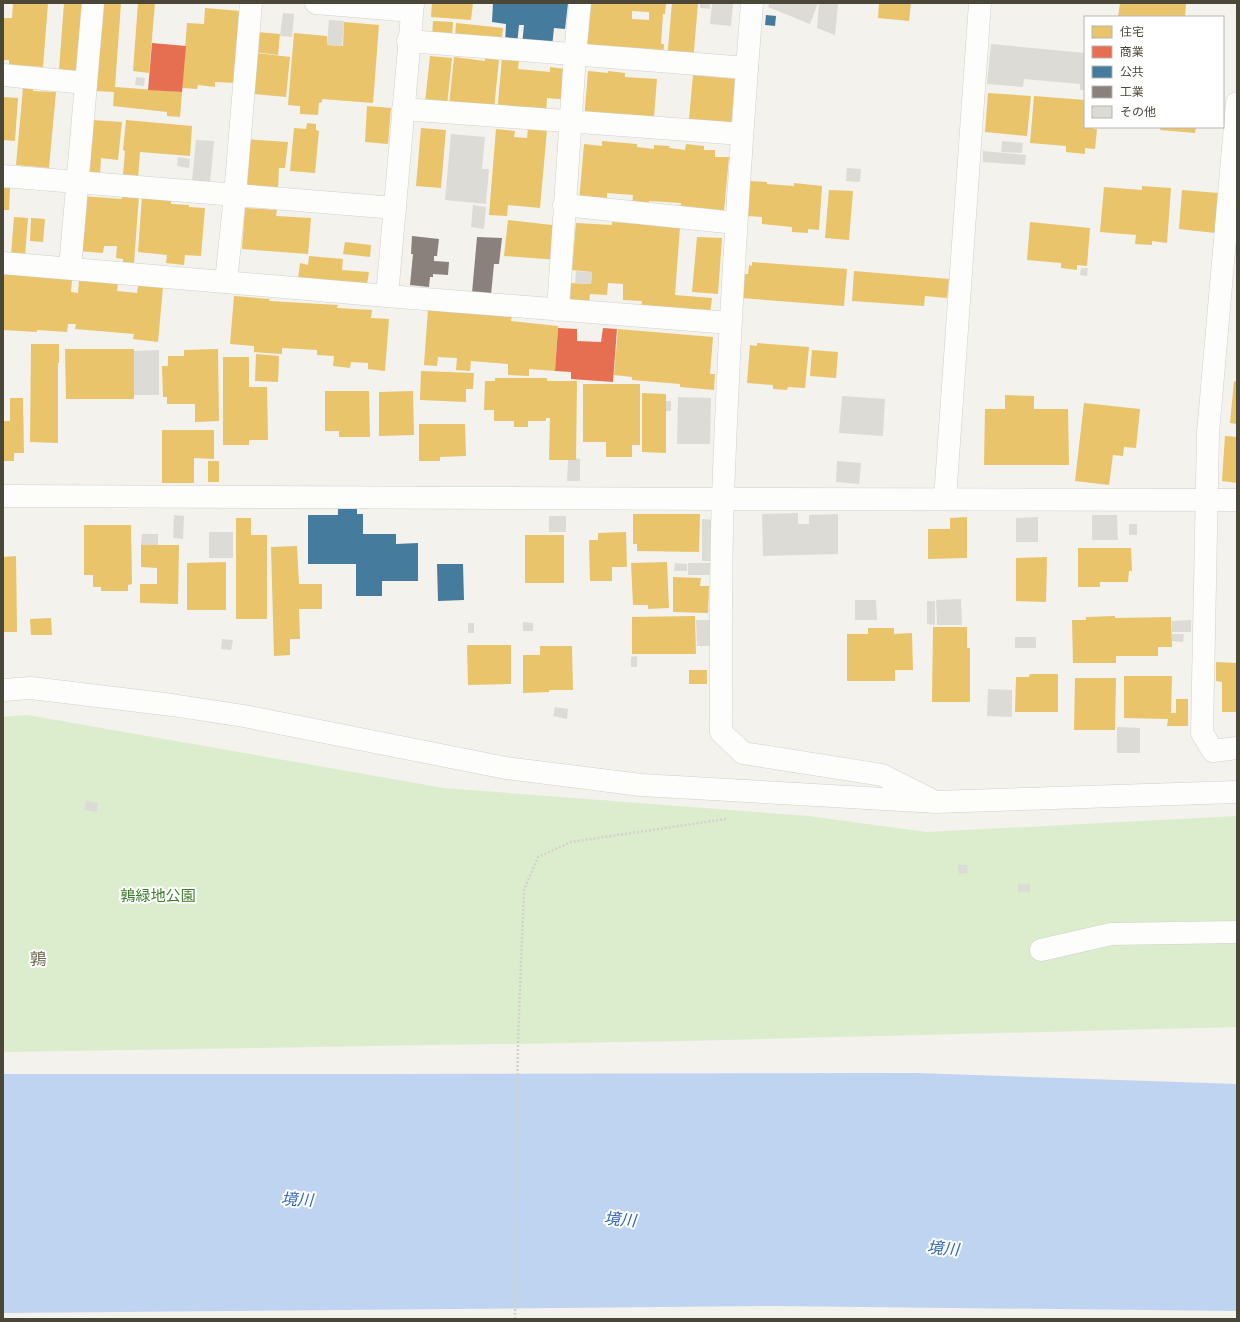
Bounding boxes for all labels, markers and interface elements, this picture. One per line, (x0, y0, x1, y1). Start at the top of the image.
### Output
legend (1084, 16, 1224, 128)
text: 住宅 (1120, 24, 1144, 39)
text: 商業 (1120, 44, 1144, 59)
text: 公共 (1120, 64, 1144, 79)
text: 工業 (1120, 84, 1144, 99)
text: その他 (1120, 104, 1156, 119)
park label: 鶉緑地公園 (120, 886, 196, 905)
district label: 鶉 (30, 948, 47, 970)
water label: 境川 (280, 1188, 315, 1210)
water label: 境川 (603, 1208, 639, 1231)
water label: 境川 (926, 1237, 962, 1260)

